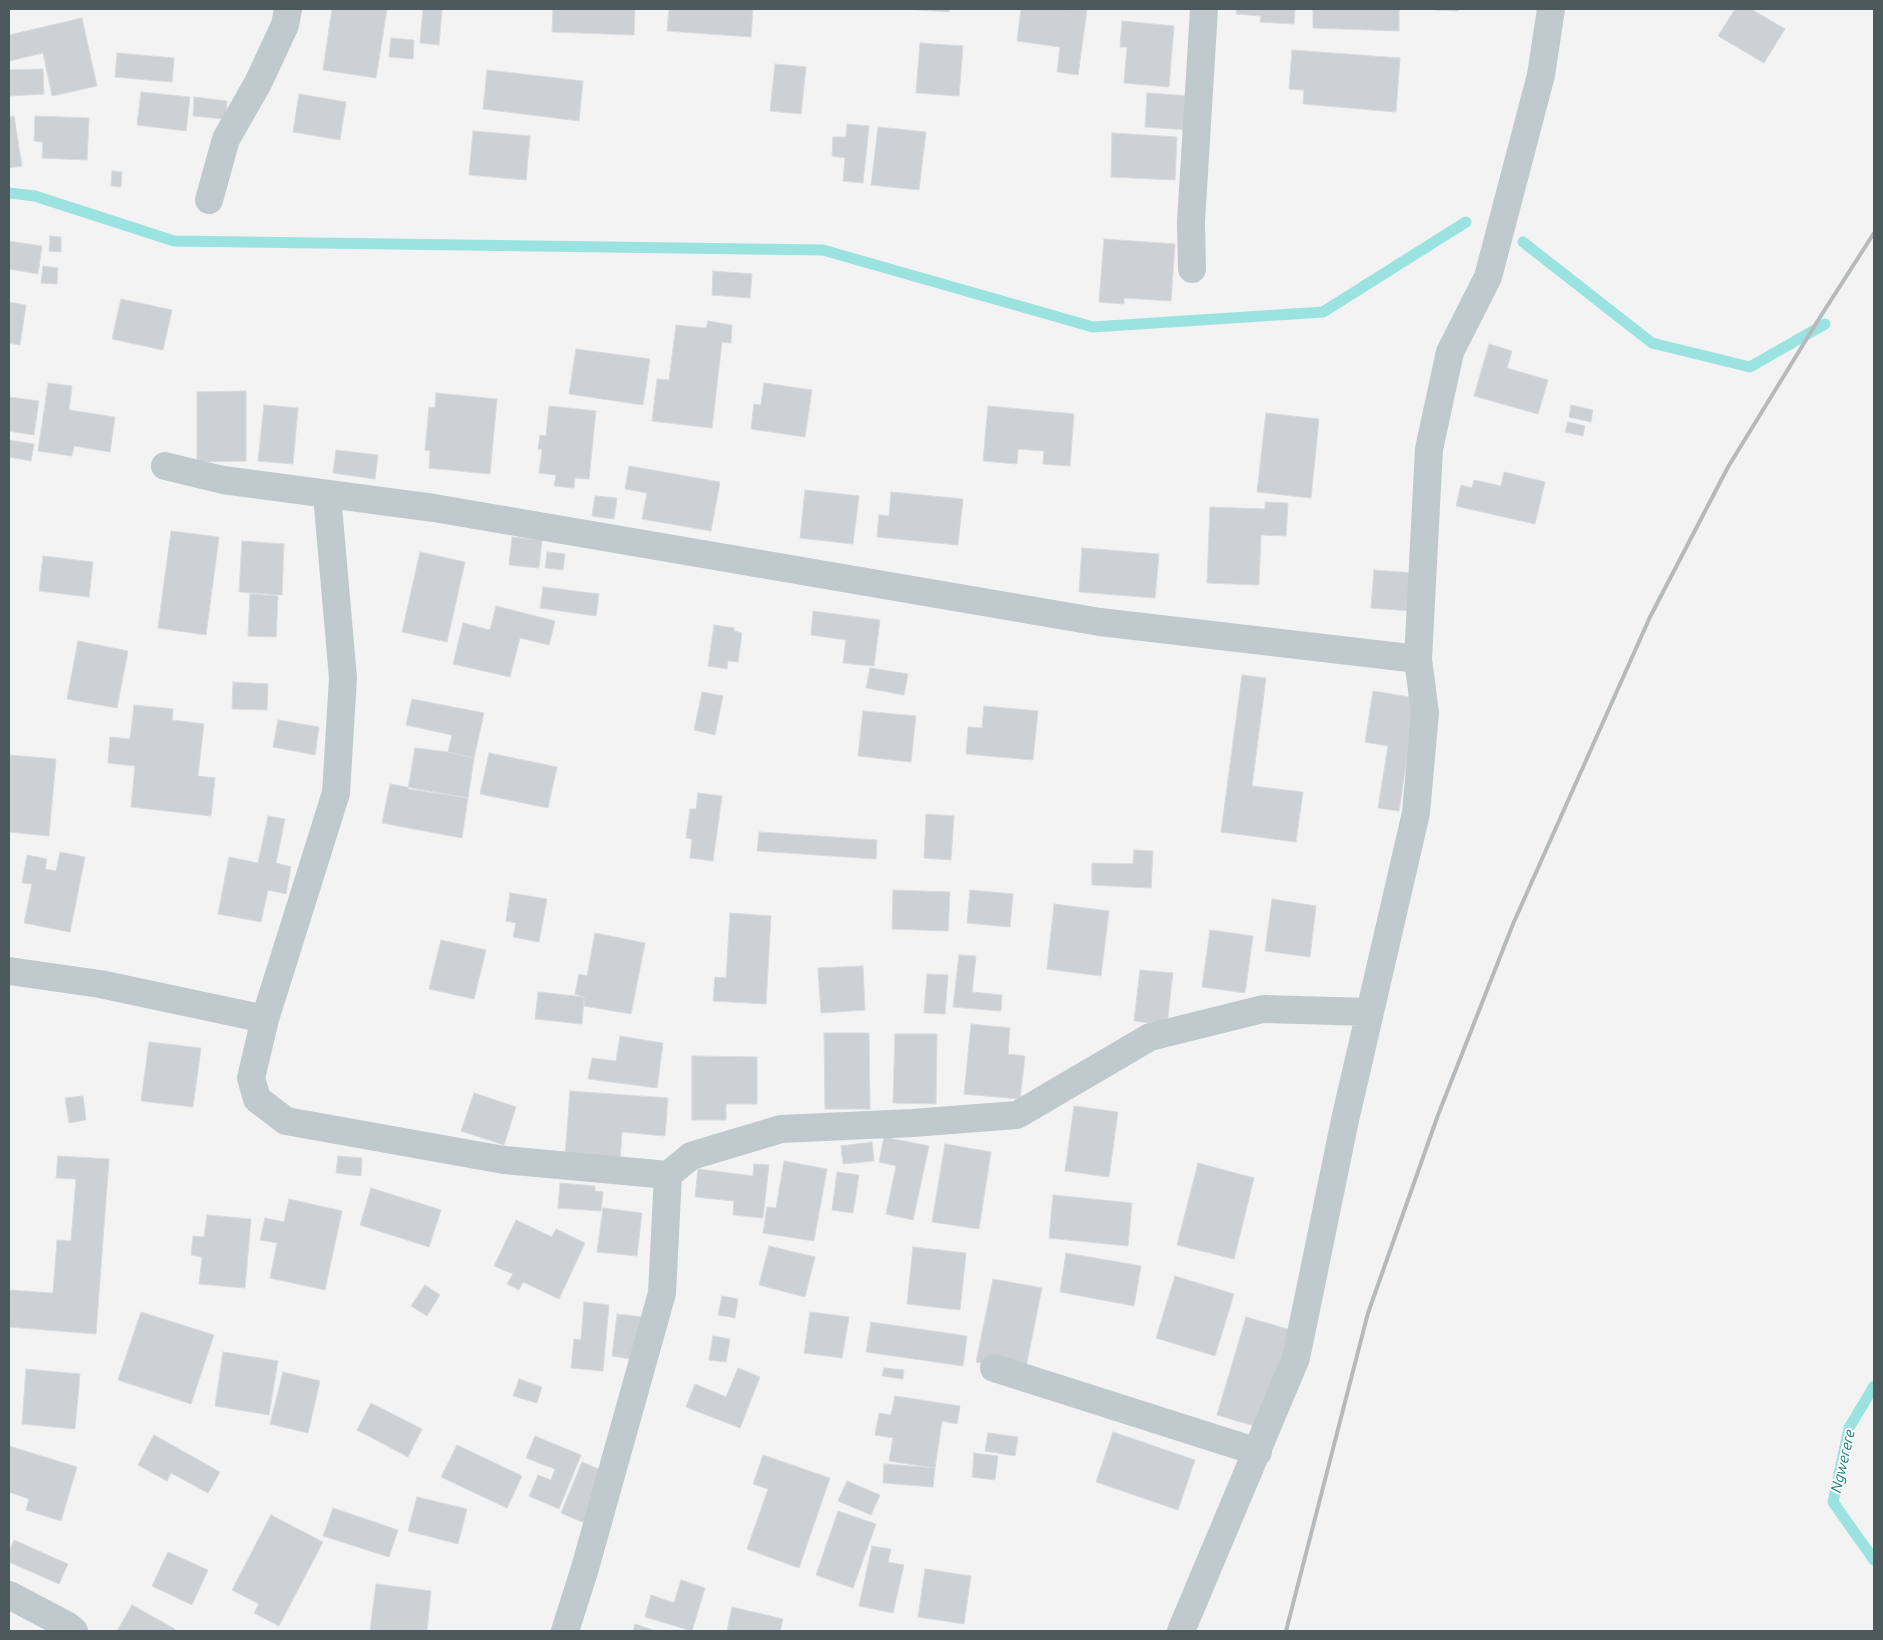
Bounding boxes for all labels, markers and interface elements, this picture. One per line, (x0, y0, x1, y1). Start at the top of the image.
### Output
water label: Ngwerere (1827, 1428, 1859, 1494)

